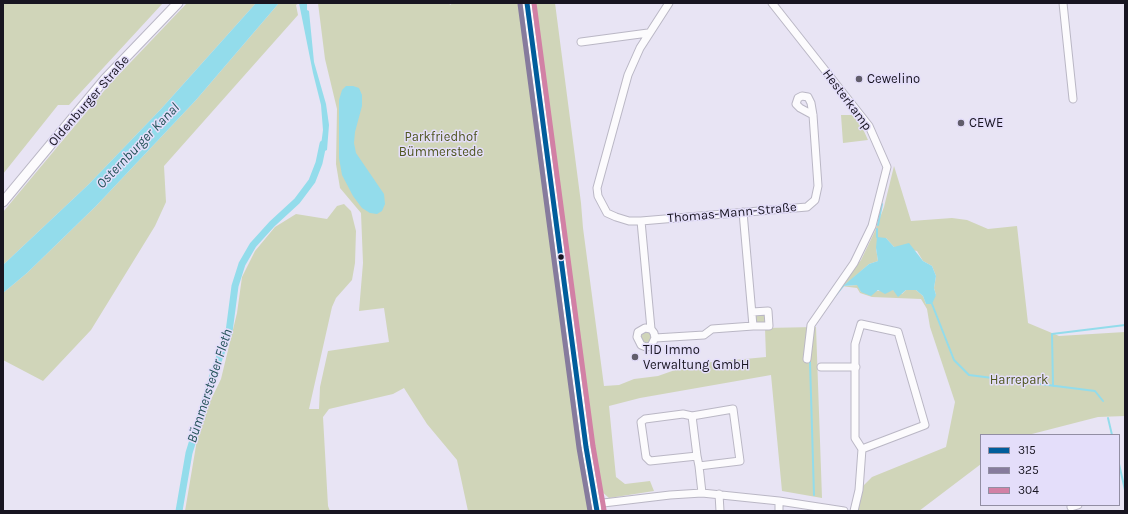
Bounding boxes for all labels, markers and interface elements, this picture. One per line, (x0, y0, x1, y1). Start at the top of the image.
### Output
street label: Oldenburger Straße (45, 52, 133, 150)
street label: Hesterkamp (819, 66, 875, 134)
place label: Cewelino (867, 71, 920, 87)
marker: Cewelino (854, 74, 864, 84)
water label: Osternburger Kanal (93, 100, 183, 192)
place label: CEWE (969, 115, 1003, 131)
marker: CEWE (956, 118, 966, 128)
park label: Parkfriedhof Bümmerstede (399, 129, 483, 160)
street label: Thomas-Mann-Straße (667, 200, 797, 226)
unlabelled marker (556, 252, 566, 262)
water label: Bümmersteder Fleth (184, 327, 236, 445)
place label: TID Immo Verwaltung GmbH (643, 342, 749, 373)
marker: TID Immo Verwaltung GmbH (630, 352, 640, 362)
park label: Harrepark (990, 372, 1048, 388)
legend (980, 434, 1120, 506)
text: 315 (1018, 443, 1036, 457)
text: 325 (1018, 463, 1039, 477)
text: 304 (1018, 483, 1039, 497)

